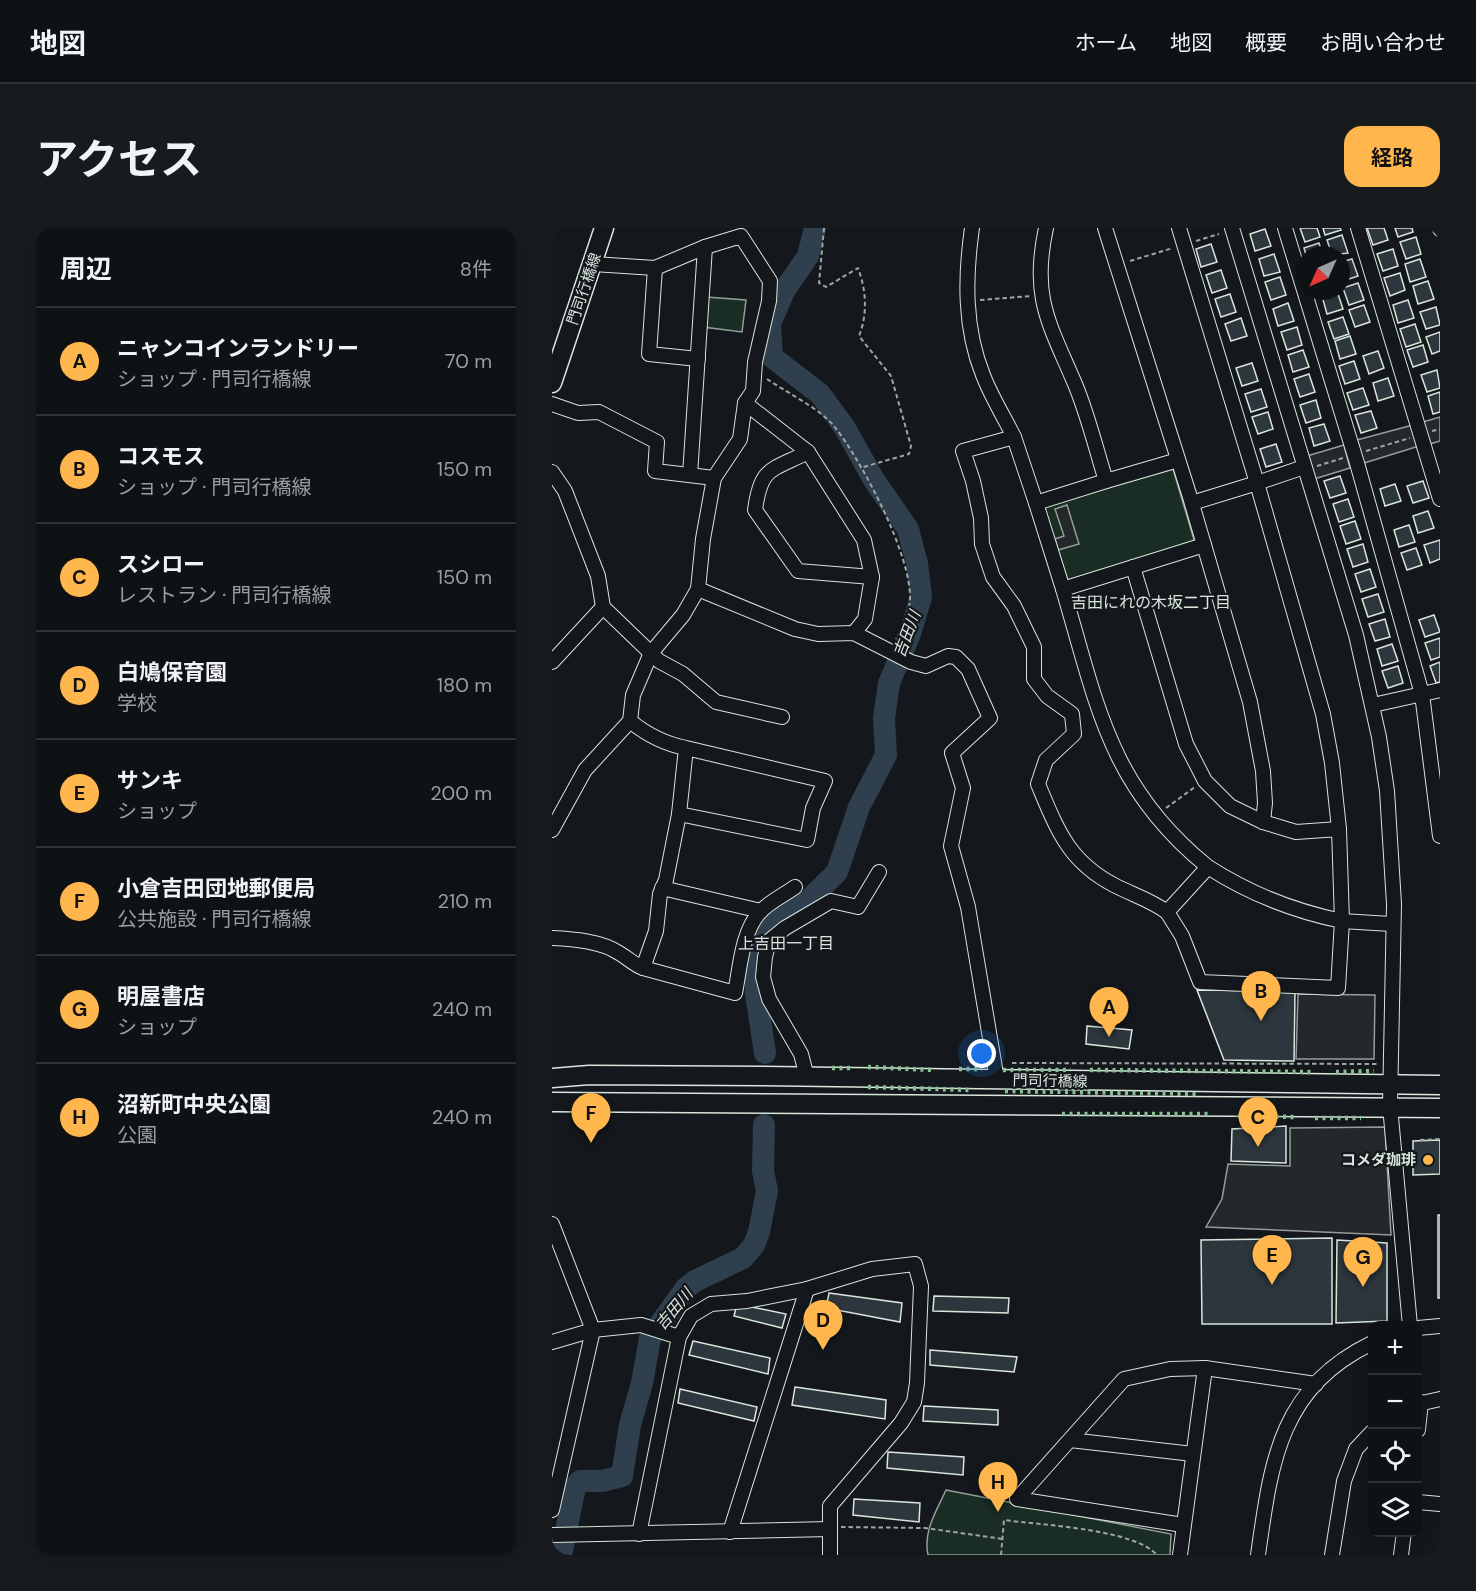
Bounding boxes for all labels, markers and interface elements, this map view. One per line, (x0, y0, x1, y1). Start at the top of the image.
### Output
text: 地図 (30, 25, 86, 62)
text: ホーム (1075, 29, 1137, 57)
text: 地図 (1170, 29, 1212, 57)
text: 概要 (1245, 29, 1287, 57)
text: お問い合わせ (1320, 29, 1446, 57)
button: 経路 (1344, 126, 1440, 187)
text: アクセス (36, 132, 202, 187)
north arrow (1296, 246, 1350, 300)
street label: 門司行橋線 (562, 250, 606, 328)
text: 周辺 (60, 252, 112, 286)
text: 8件 (460, 256, 492, 282)
text: ニャンコインランドリー (117, 334, 359, 363)
text: A (72, 348, 87, 374)
text: 70 m (445, 348, 492, 374)
text: ショップ · 門司行橋線 (117, 366, 312, 392)
text: コスモス (117, 442, 205, 471)
text: B (73, 456, 86, 482)
text: 150 m (437, 456, 492, 482)
text: ショップ · 門司行橋線 (117, 474, 312, 500)
text: スシロー (117, 550, 205, 579)
text: C (72, 564, 87, 590)
text: 150 m (437, 564, 492, 590)
text: レストラン · 門司行橋線 (117, 582, 332, 608)
district label: 吉田にれの木坂二丁目 (1071, 592, 1231, 613)
water label: 吉田川 (889, 606, 926, 660)
text: 白鳩保育園 (117, 658, 227, 687)
text: D (72, 672, 87, 698)
text: 180 m (437, 672, 492, 698)
text: 学校 (117, 690, 157, 716)
text: サンキ (117, 766, 183, 795)
text: E (74, 780, 85, 806)
text: 200 m (430, 780, 492, 806)
text: ショップ (117, 798, 197, 824)
text: 小倉吉田団地郵便局 (117, 874, 315, 903)
text: F (74, 888, 85, 914)
text: 210 m (437, 888, 492, 914)
text: 公共施設 · 門司行橋線 (117, 906, 312, 932)
district label: 上吉田一丁目 (738, 933, 834, 954)
pin: B (1242, 972, 1280, 1021)
text: 明屋書店 (117, 982, 205, 1011)
pin: A (1090, 988, 1128, 1037)
text: G (72, 996, 87, 1022)
text: 240 m (432, 996, 492, 1022)
text: ショップ (117, 1014, 197, 1040)
your location (967, 1039, 996, 1068)
street label: 門司行橋線 (1012, 1070, 1088, 1092)
text: 沼新町中央公園 (117, 1090, 271, 1119)
pin: F (572, 1094, 610, 1143)
pin: C (1238, 1098, 1278, 1147)
text: H (72, 1104, 87, 1130)
text: 240 m (432, 1104, 492, 1130)
text: 公園 (117, 1122, 157, 1148)
place label: コメダ珈琲 (1341, 1150, 1416, 1170)
marker: コメダ珈琲 (1421, 1153, 1435, 1167)
pin: E (1252, 1236, 1292, 1285)
pin: G (1344, 1238, 1382, 1287)
water label: 吉田川 (651, 1282, 699, 1334)
pin: D (804, 1300, 842, 1350)
map controls (1368, 1321, 1422, 1537)
button: + (1368, 1321, 1422, 1375)
button: − (1368, 1375, 1422, 1429)
button: locate (1368, 1429, 1422, 1483)
pin: H (978, 1462, 1018, 1512)
button: layers (1368, 1483, 1422, 1537)

